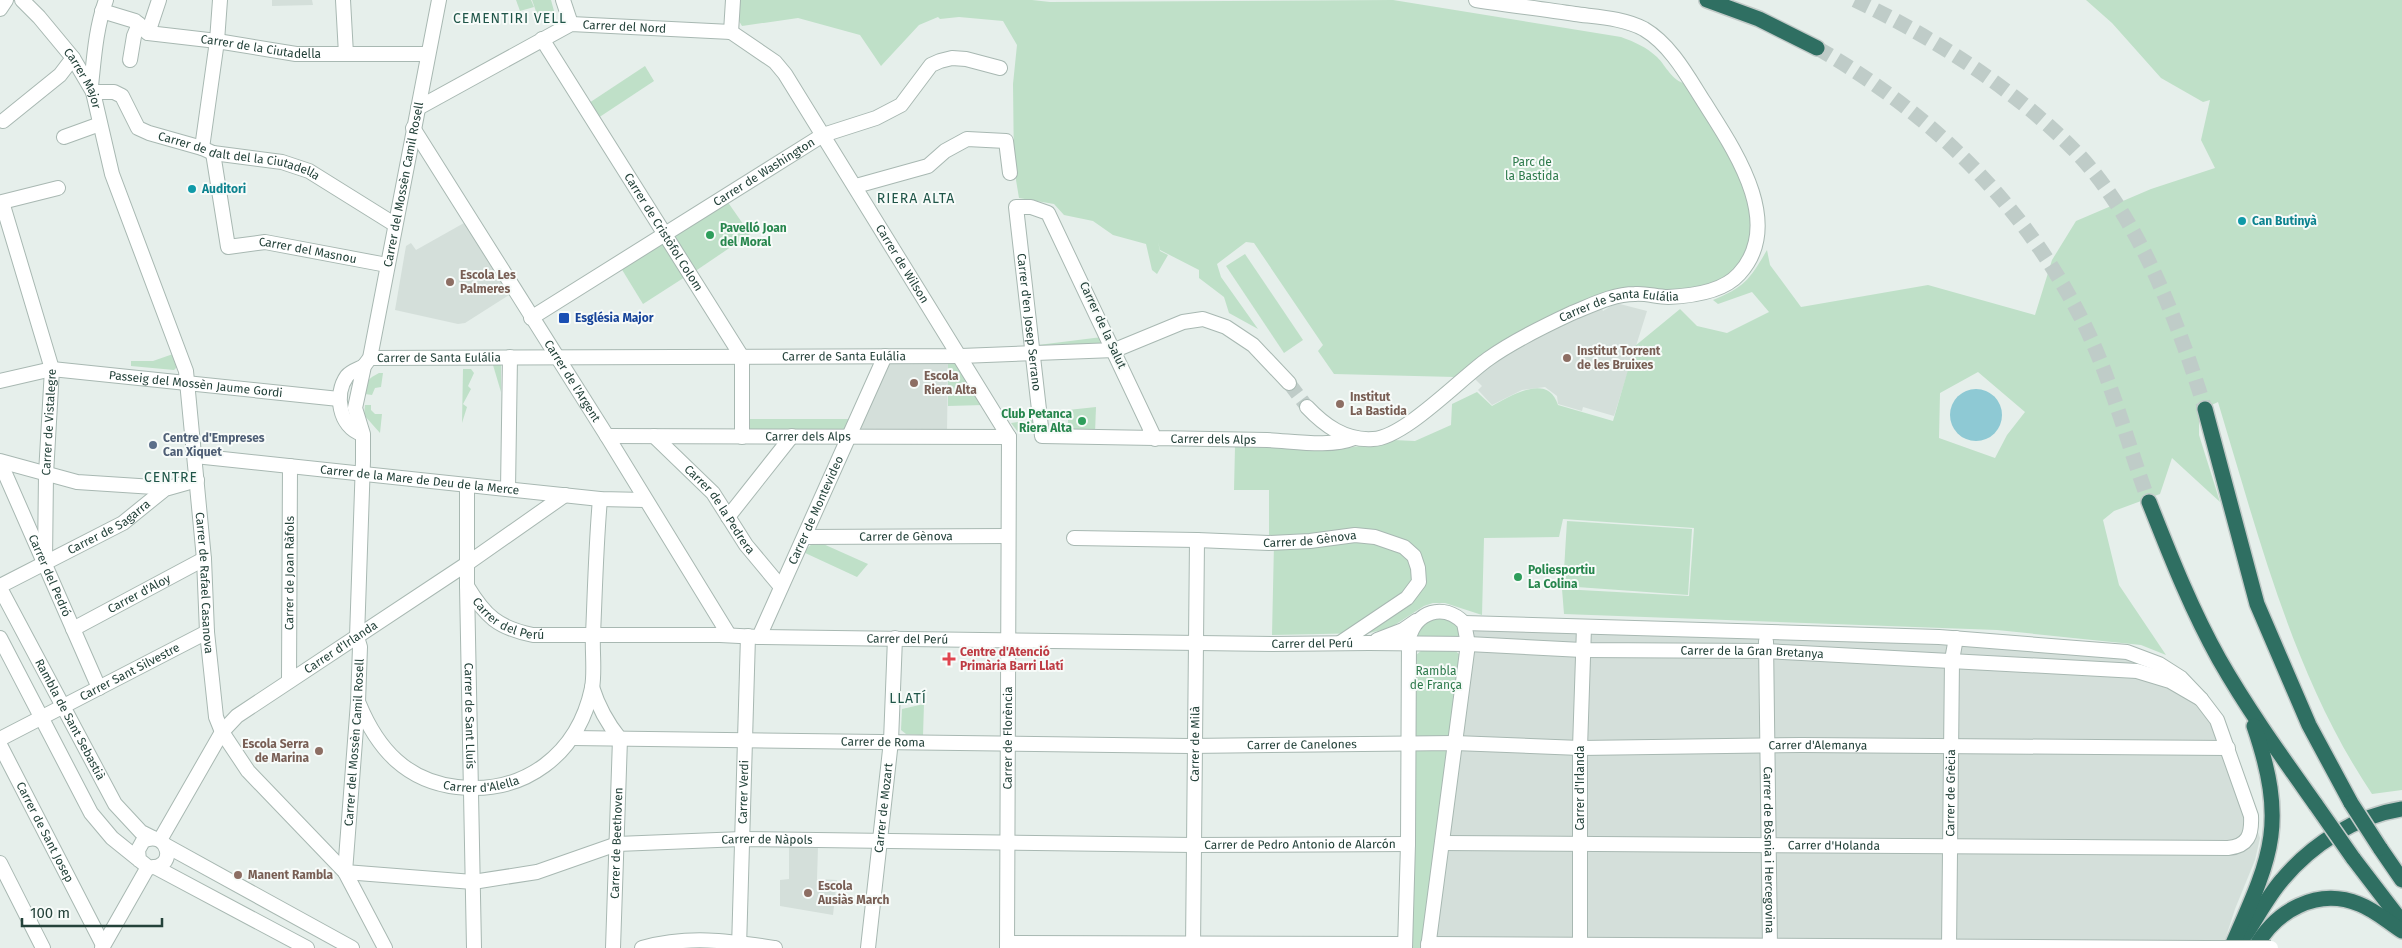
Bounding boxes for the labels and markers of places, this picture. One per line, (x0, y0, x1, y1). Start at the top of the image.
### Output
place label: Auditori (201, 182, 246, 196)
marker: Auditori (186, 183, 198, 195)
place label: Can Butinyà (2252, 214, 2317, 228)
marker: Can Butinyà (2236, 215, 2248, 227)
place label: Pavelló Joan del Moral (720, 221, 787, 249)
marker: Pavelló Joan del Moral (704, 229, 716, 241)
place label: Escola Les Palmeres (460, 268, 516, 296)
marker: Escola Les Palmeres (444, 276, 456, 288)
marker: Església Major (557, 311, 571, 325)
place label: Església Major (575, 311, 654, 325)
place label: Institut Torrent de les Bruixes (1577, 344, 1661, 372)
marker: Institut Torrent de les Bruixes (1561, 352, 1573, 364)
place label: Escola Riera Alta (924, 369, 977, 397)
marker: Escola Riera Alta (908, 377, 920, 389)
place label: Institut La Bastida (1350, 390, 1407, 418)
marker: Institut La Bastida (1334, 398, 1346, 410)
place label: Club Petanca Riera Alta (1001, 407, 1072, 435)
marker: Club Petanca Riera Alta (1076, 415, 1088, 427)
place label: Centre d'Empreses Can Xiquet (163, 431, 265, 459)
marker: Centre d'Empreses Can Xiquet (147, 439, 159, 451)
place label: Poliesportiu La Colina (1528, 563, 1595, 591)
marker: Poliesportiu La Colina (1512, 571, 1524, 583)
place label: Centre d'Atenció Primària Barri Llatí (960, 645, 1064, 673)
marker: Centre d'Atenció Primària Barri Llatí (942, 652, 956, 666)
place label: Escola Serra de Marina (242, 737, 309, 765)
marker: Escola Serra de Marina (313, 745, 325, 757)
place label: Manent Rambla (248, 868, 334, 882)
marker: Manent Rambla (232, 869, 244, 881)
place label: Escola Ausiàs March (817, 879, 889, 907)
marker: Escola Ausiàs March (802, 887, 814, 899)

